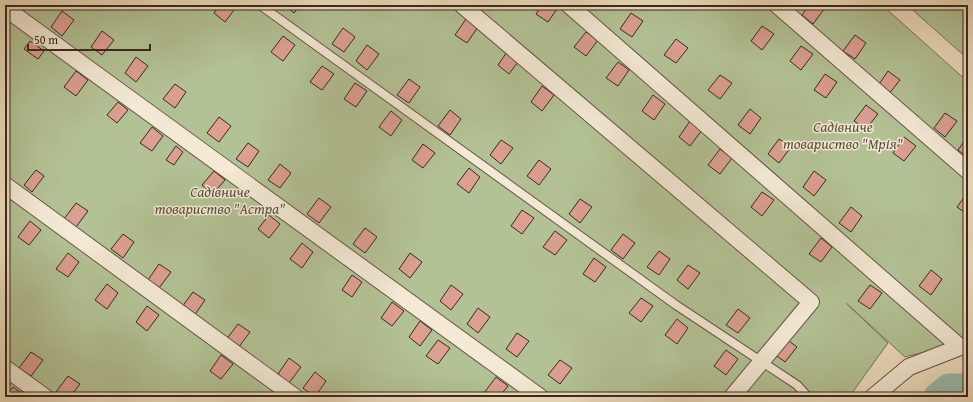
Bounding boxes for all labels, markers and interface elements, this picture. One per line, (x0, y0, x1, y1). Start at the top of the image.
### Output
scale bar (28, 26, 150, 52)
text: 50 m (34, 31, 58, 48)
park label: Садівниче товариство "Мрія" (783, 116, 903, 154)
park label: Садівниче товариство "Астра" (155, 181, 285, 219)

